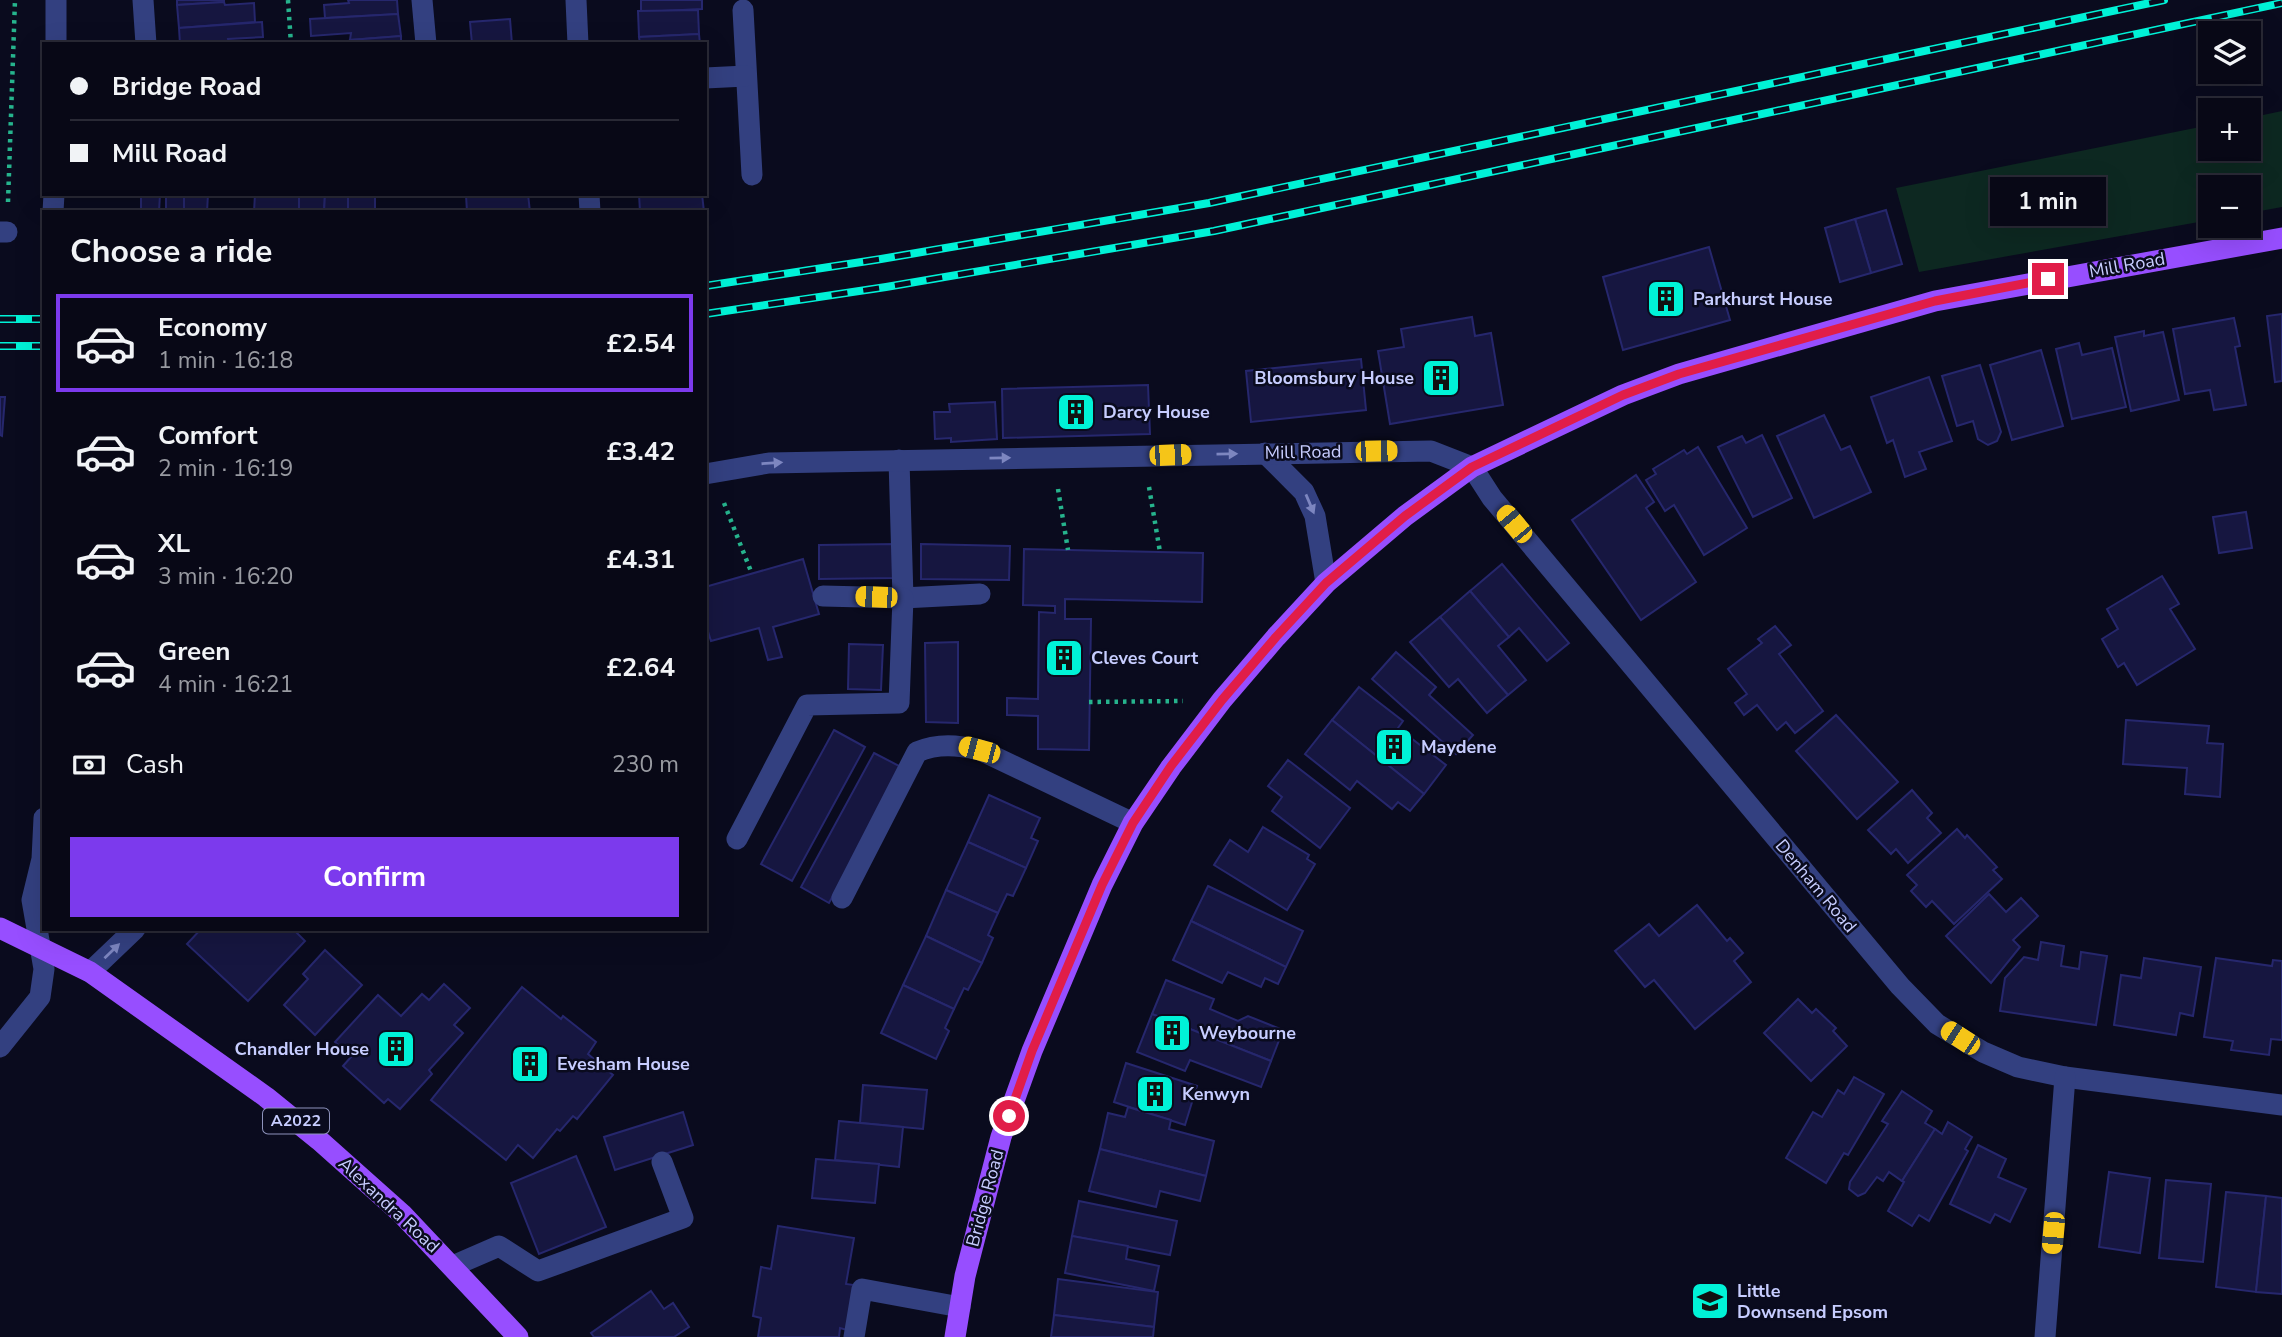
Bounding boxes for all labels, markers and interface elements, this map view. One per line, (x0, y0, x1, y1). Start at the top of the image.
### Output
map controls (2198, 21, 2261, 238)
button: layers (2198, 21, 2261, 84)
text: Bridge Road (112, 69, 261, 104)
button: + (2198, 98, 2261, 161)
text: Mill Road (112, 136, 227, 171)
button: − (2198, 175, 2261, 238)
callout: 1 min (1990, 177, 2106, 226)
text: 1 min (2018, 186, 2078, 217)
text: Choose a ride (70, 230, 272, 273)
street label: Mill Road (2087, 247, 2167, 283)
route end (2032, 263, 2064, 295)
building icon: Parkhurst House (1645, 278, 1687, 320)
place label: Parkhurst House (1693, 287, 1833, 311)
text: Economy (158, 310, 267, 345)
icon: car (74, 312, 137, 375)
text: £2.54 (606, 326, 675, 361)
text: 1 min · 16:18 (158, 345, 293, 376)
building icon: Bloomsbury House (1420, 357, 1462, 399)
place label: Bloomsbury House (1254, 366, 1414, 390)
building icon: Darcy House (1055, 391, 1097, 433)
place label: Darcy House (1103, 400, 1210, 424)
text: Comfort (158, 418, 258, 453)
icon: car (74, 420, 137, 483)
text: £3.42 (606, 434, 675, 469)
street label: Mill Road (1264, 439, 1342, 465)
car (1355, 440, 1398, 462)
car (1149, 444, 1192, 466)
one-way arrow (1216, 448, 1238, 459)
one-way arrow (989, 452, 1011, 463)
text: 2 min · 16:19 (158, 453, 293, 484)
one-way arrow (762, 458, 784, 469)
one-way arrow (1304, 494, 1315, 515)
car (1493, 501, 1536, 547)
text: XL (158, 526, 190, 561)
icon: car (74, 528, 137, 591)
text: £4.31 (606, 542, 675, 577)
text: 3 min · 16:20 (158, 561, 293, 592)
car (855, 586, 898, 608)
text: Green (158, 634, 231, 669)
icon: car (74, 636, 137, 699)
building icon: Cleves Court (1043, 637, 1085, 679)
place label: Cleves Court (1091, 646, 1198, 670)
text: £2.64 (606, 650, 675, 685)
text: 4 min · 16:21 (158, 669, 293, 700)
building icon: Maydene (1373, 726, 1415, 768)
car (956, 734, 1003, 766)
place label: Maydene (1421, 735, 1497, 759)
icon: cash (70, 746, 108, 784)
text: Cash (126, 747, 184, 782)
text: 230 m (612, 749, 679, 780)
street label: Denham Road (1770, 834, 1862, 938)
button: Confirm (70, 837, 679, 917)
one-way arrow (103, 943, 120, 959)
building icon: Weybourne (1151, 1012, 1193, 1054)
car (1937, 1018, 1984, 1058)
place label: Weybourne (1199, 1021, 1296, 1045)
building icon: Chandler House (375, 1028, 417, 1070)
place label: Chandler House (235, 1037, 369, 1061)
building icon: Evesham House (509, 1043, 551, 1085)
place label: Evesham House (557, 1052, 690, 1076)
building icon: Kenwyn (1134, 1073, 1176, 1115)
place label: Kenwyn (1182, 1082, 1250, 1106)
route start (993, 1100, 1025, 1132)
road number: A2022 (263, 1108, 329, 1134)
street label: Bridge Road (960, 1147, 1010, 1249)
street label: Alexandra Road (333, 1152, 445, 1258)
car (2041, 1211, 2066, 1255)
place label: Little Downsend Epsom (1737, 1279, 1888, 1324)
school or university icon: Little Downsend Epsom (1689, 1280, 1731, 1322)

